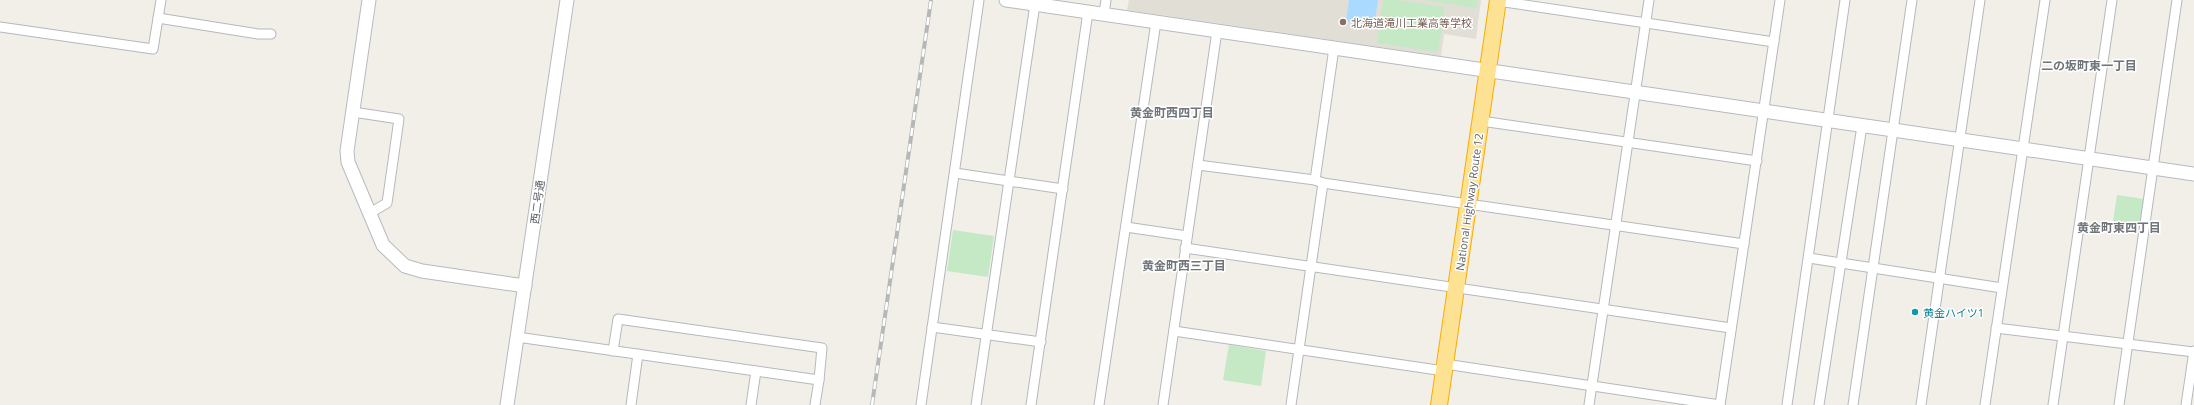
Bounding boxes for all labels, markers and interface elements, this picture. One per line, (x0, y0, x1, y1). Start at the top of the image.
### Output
place label: 北海道滝川工業高等学校 (1351, 15, 1472, 30)
marker: 北海道滝川工業高等学校 (1338, 17, 1348, 27)
district label: 二の坂町東一丁目 (2041, 57, 2137, 74)
district label: 黄金町西四丁目 (1130, 104, 1214, 121)
street label: National Highway Route 12 (1452, 132, 1486, 272)
street label: 西二号通 (527, 179, 547, 225)
district label: 黄金町東四丁目 (2077, 219, 2161, 236)
district label: 黄金町西三丁目 (1142, 257, 1226, 274)
place label: 黄金ハイツ1 (1923, 305, 1984, 320)
marker: 黄金ハイツ1 (1910, 307, 1920, 317)

